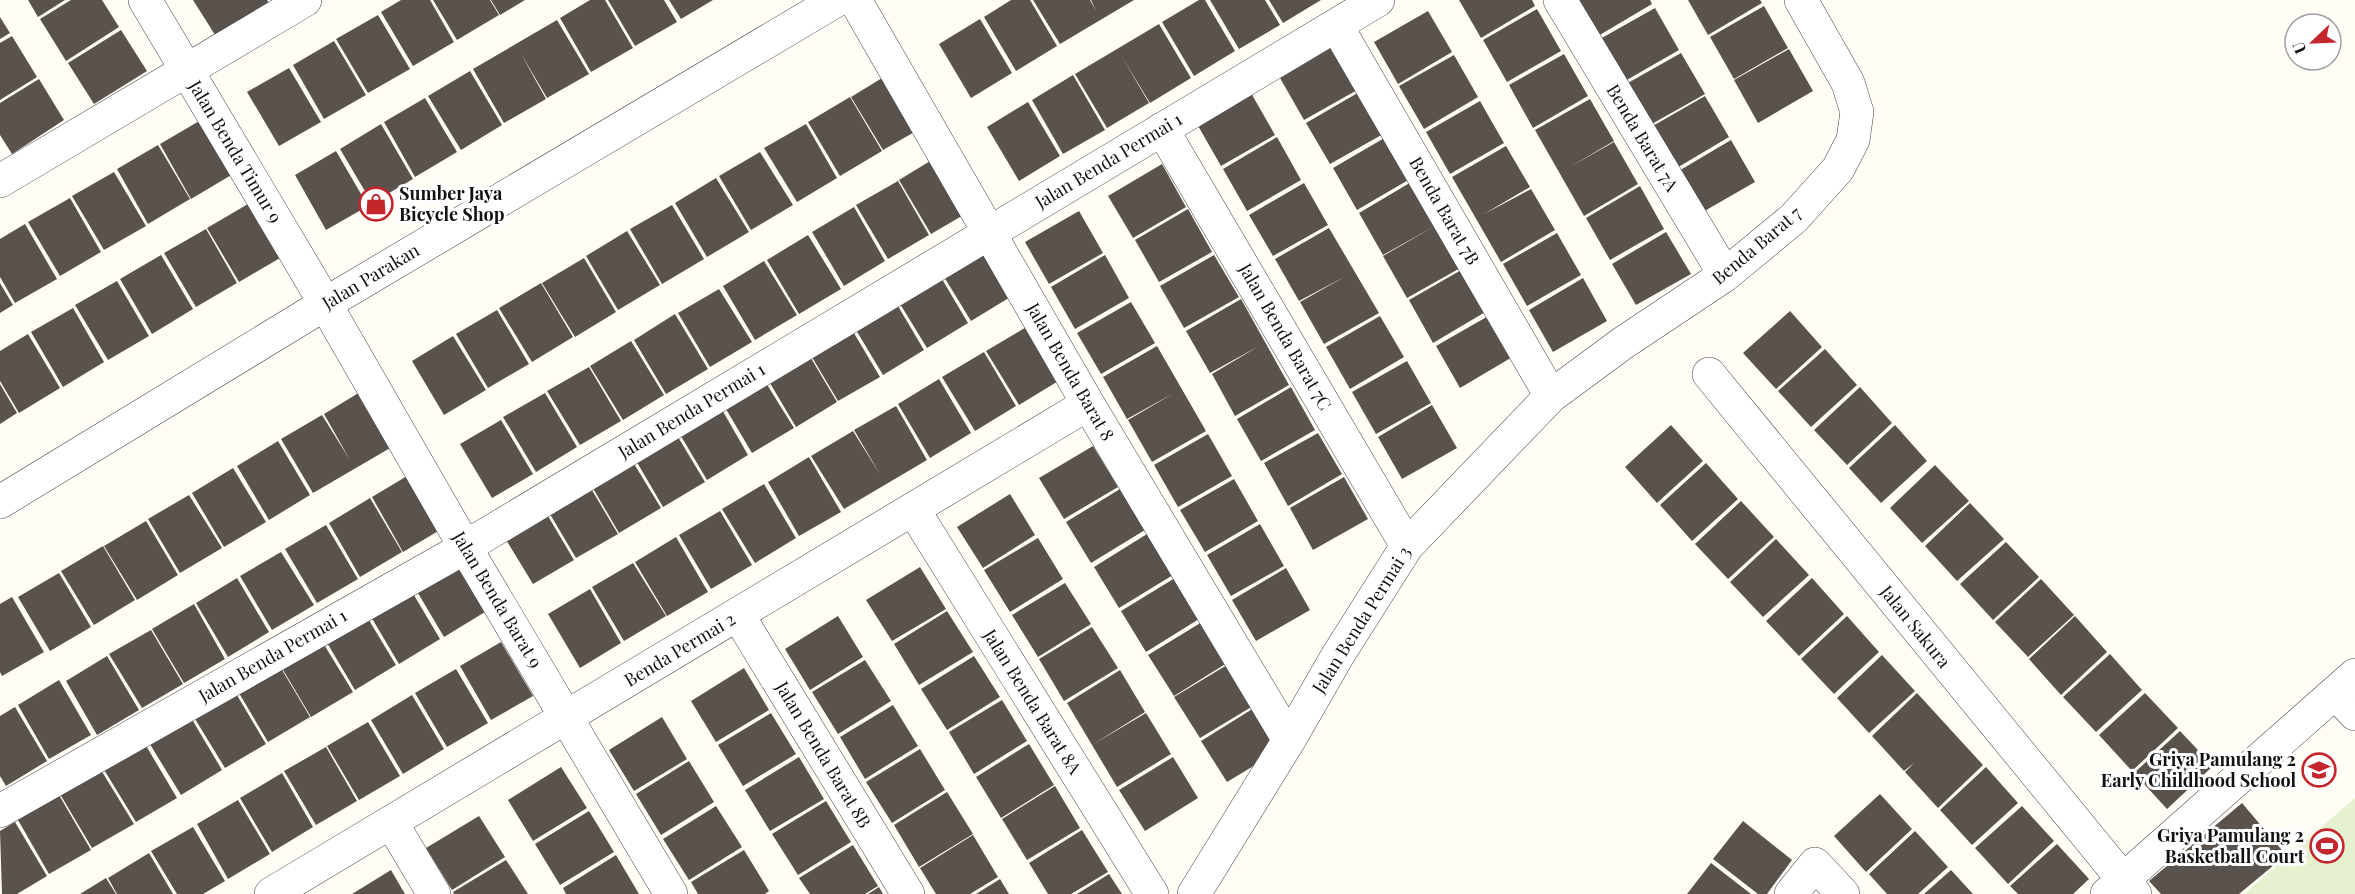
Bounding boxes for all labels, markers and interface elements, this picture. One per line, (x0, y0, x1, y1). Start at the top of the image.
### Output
north arrow (2283, 12, 2343, 72)
text: U (2287, 39, 2311, 57)
street label: Jalan Benda Timur 9 (183, 75, 288, 227)
street label: Benda Barat 7A (1601, 79, 1685, 196)
street label: Jalan Benda Permai 1 (1030, 107, 1187, 214)
street label: Benda Barat 7B (1404, 152, 1486, 269)
place label: Sumber Jaya Bicycle Shop (399, 181, 505, 226)
shop icon: Sumber Jaya Bicycle Shop (358, 186, 394, 222)
street label: Benda Barat 7 (1707, 200, 1807, 290)
street label: Jalan Parakan (316, 238, 424, 315)
street label: Jalan Benda Barat 7C (1233, 258, 1338, 414)
street label: Jalan Benda Barat 8 (1021, 297, 1120, 445)
street label: Jalan Benda Permai 1 (613, 357, 770, 464)
street label: Jalan Benda Barat 9 (447, 526, 548, 672)
street label: Jalan Benda Permai 3 (1306, 542, 1416, 698)
street label: Jalan Sakura (1874, 579, 1957, 673)
street label: Jalan Benda Permai 1 (193, 603, 351, 708)
street label: Benda Permai 2 (620, 607, 739, 692)
street label: Jalan Benda Barat 8A (978, 623, 1088, 779)
street label: Jalan Benda Barat 8B (770, 676, 877, 832)
place label: Griya Pamulang 2 Early Childhood School (2101, 747, 2296, 792)
school or university icon: Griya Pamulang 2 Early Childhood School (2301, 752, 2337, 788)
place label: Griya Pamulang 2 Basketball Court (2157, 823, 2305, 868)
sports icon: Griya Pamulang 2 Basketball Court (2309, 828, 2345, 864)

